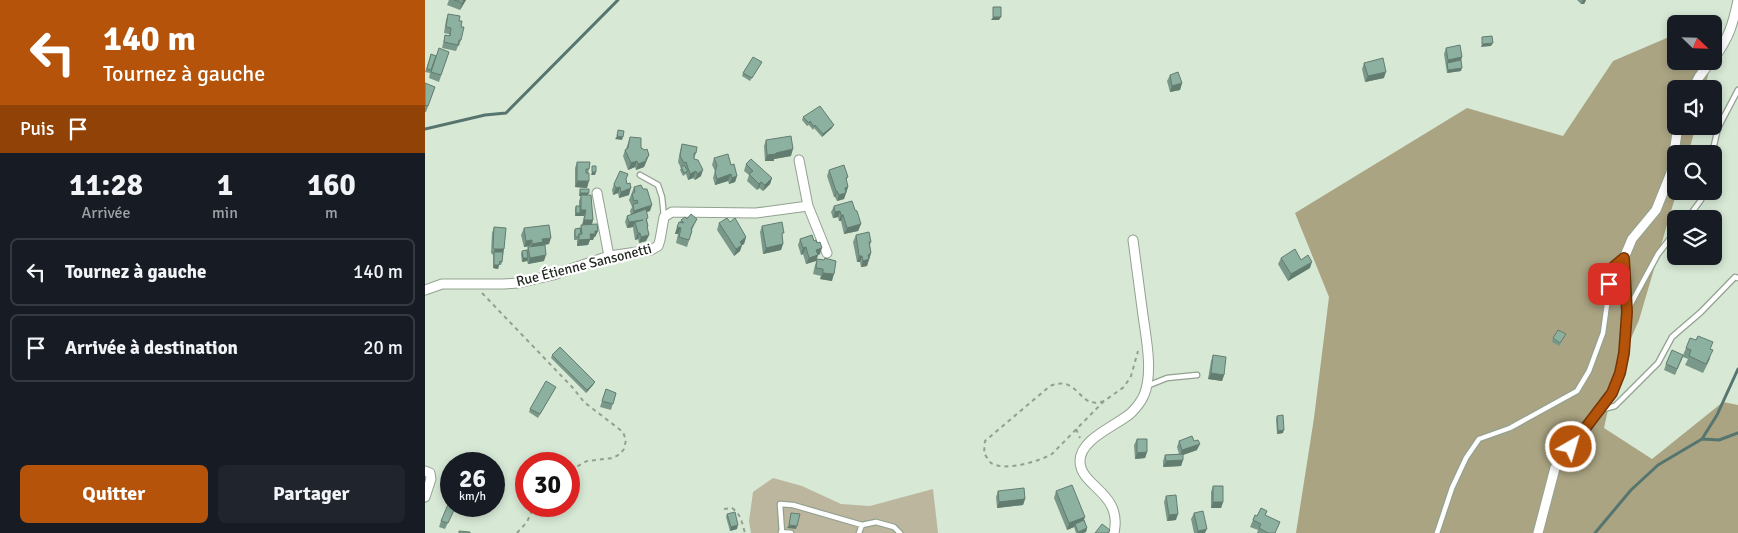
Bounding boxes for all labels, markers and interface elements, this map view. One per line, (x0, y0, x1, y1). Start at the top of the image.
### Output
north arrow (1667, 15, 1723, 70)
map controls (1667, 15, 1722, 265)
text: 140 m (103, 17, 196, 60)
icon: left (20, 20, 85, 85)
text: Tournez à gauche (103, 60, 265, 87)
button: sound (1667, 80, 1722, 135)
icon: arrive (64, 115, 92, 143)
text: Puis (20, 117, 54, 141)
button: search (1667, 145, 1722, 200)
text: 11:28 (69, 167, 143, 204)
text: 1 (217, 167, 233, 204)
text: 160 (307, 167, 356, 204)
text: Arrivée (81, 203, 131, 223)
text: min (212, 203, 238, 223)
text: m (325, 203, 338, 223)
button: layers (1667, 210, 1722, 265)
street label: Rue Étienne Sansonetti (514, 240, 654, 290)
icon: left (22, 258, 50, 286)
text: Tournez à gauche (65, 260, 206, 284)
text: 140 m (353, 260, 403, 284)
pin (1588, 263, 1630, 305)
icon: arrive (1595, 270, 1623, 298)
icon: arrive (22, 334, 50, 362)
text: Arrivée à destination (65, 336, 238, 360)
text: 20 m (363, 336, 403, 360)
position arrow (1544, 420, 1596, 472)
speed limit sign: 30 (515, 452, 580, 517)
text: 26 (459, 463, 486, 494)
button: Quitter (20, 465, 208, 523)
button: Partager (218, 465, 405, 523)
text: km/h (459, 489, 486, 504)

